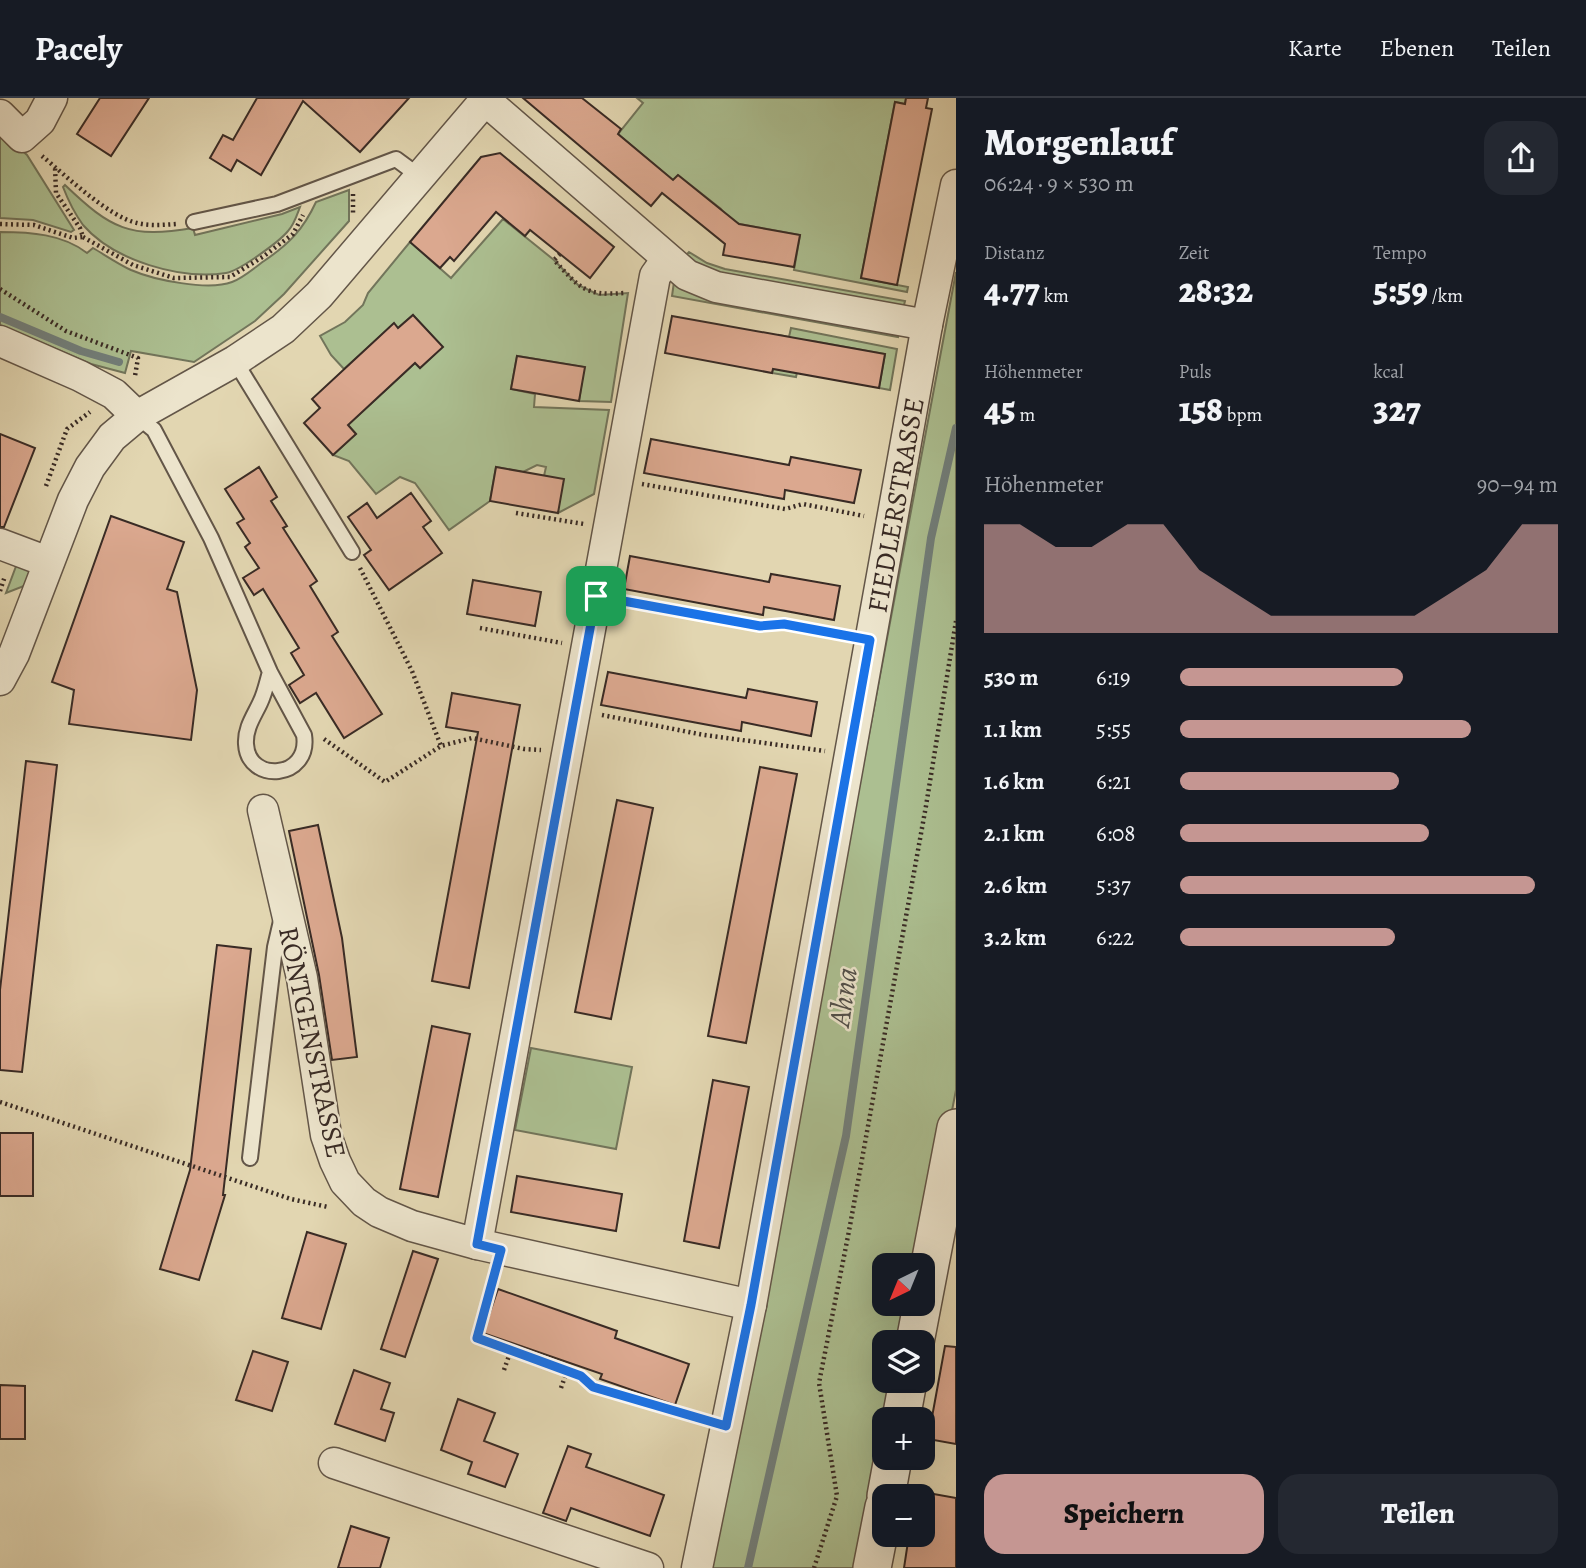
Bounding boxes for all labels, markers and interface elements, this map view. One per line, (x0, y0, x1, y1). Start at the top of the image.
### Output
text: Pacely (35, 26, 122, 71)
text: Karte (1288, 32, 1342, 64)
text: Ebenen (1380, 32, 1454, 64)
text: Teilen (1492, 32, 1551, 64)
text: Morgenlauf (984, 116, 1174, 168)
button: share (1484, 121, 1558, 195)
text: 06:24 · 9 × 530 m (984, 168, 1134, 199)
text: Distanz (984, 240, 1045, 266)
text: Zeit (1179, 240, 1209, 266)
text: Tempo (1373, 240, 1426, 266)
text: 4.77 (984, 266, 1040, 314)
text: 28:32 (1179, 266, 1253, 314)
text: 5:59 (1373, 266, 1428, 314)
text: km (1040, 283, 1069, 309)
text: /km (1428, 283, 1463, 309)
text: Höhenmeter (984, 359, 1083, 385)
text: Puls (1179, 359, 1212, 385)
text: kcal (1373, 359, 1404, 385)
text: 45 (984, 385, 1016, 433)
text: 158 (1179, 385, 1223, 433)
text: 327 (1373, 385, 1421, 433)
street label: FIEDLERSTRASSE (858, 395, 934, 616)
text: m (1016, 402, 1035, 428)
text: bpm (1223, 402, 1262, 428)
text: Höhenmeter (984, 469, 1104, 500)
text: 90–94 m (1477, 469, 1558, 500)
pin (566, 566, 626, 626)
icon: arrive (577, 577, 615, 615)
text: 530 m (984, 662, 1039, 693)
text: 6:19 (1096, 662, 1130, 693)
text: 1.1 km (984, 714, 1042, 745)
text: 5:55 (1096, 714, 1131, 745)
text: 1.6 km (984, 766, 1044, 797)
text: 6:21 (1096, 766, 1131, 797)
text: 2.1 km (984, 818, 1045, 849)
text: 6:08 (1096, 818, 1136, 849)
text: 2.6 km (984, 870, 1047, 901)
text: 5:37 (1096, 870, 1131, 901)
text: 3.2 km (984, 922, 1047, 953)
text: 6:22 (1096, 922, 1134, 953)
street label: RÖNTGENSTRASSE (269, 923, 355, 1162)
water label: Ahna (819, 965, 867, 1031)
north arrow (872, 1253, 934, 1316)
map controls (872, 1253, 935, 1547)
button: layers (872, 1330, 935, 1393)
button: + (872, 1407, 935, 1470)
button: Speichern (984, 1474, 1264, 1554)
button: Teilen (1278, 1474, 1558, 1554)
button: − (872, 1484, 935, 1547)

